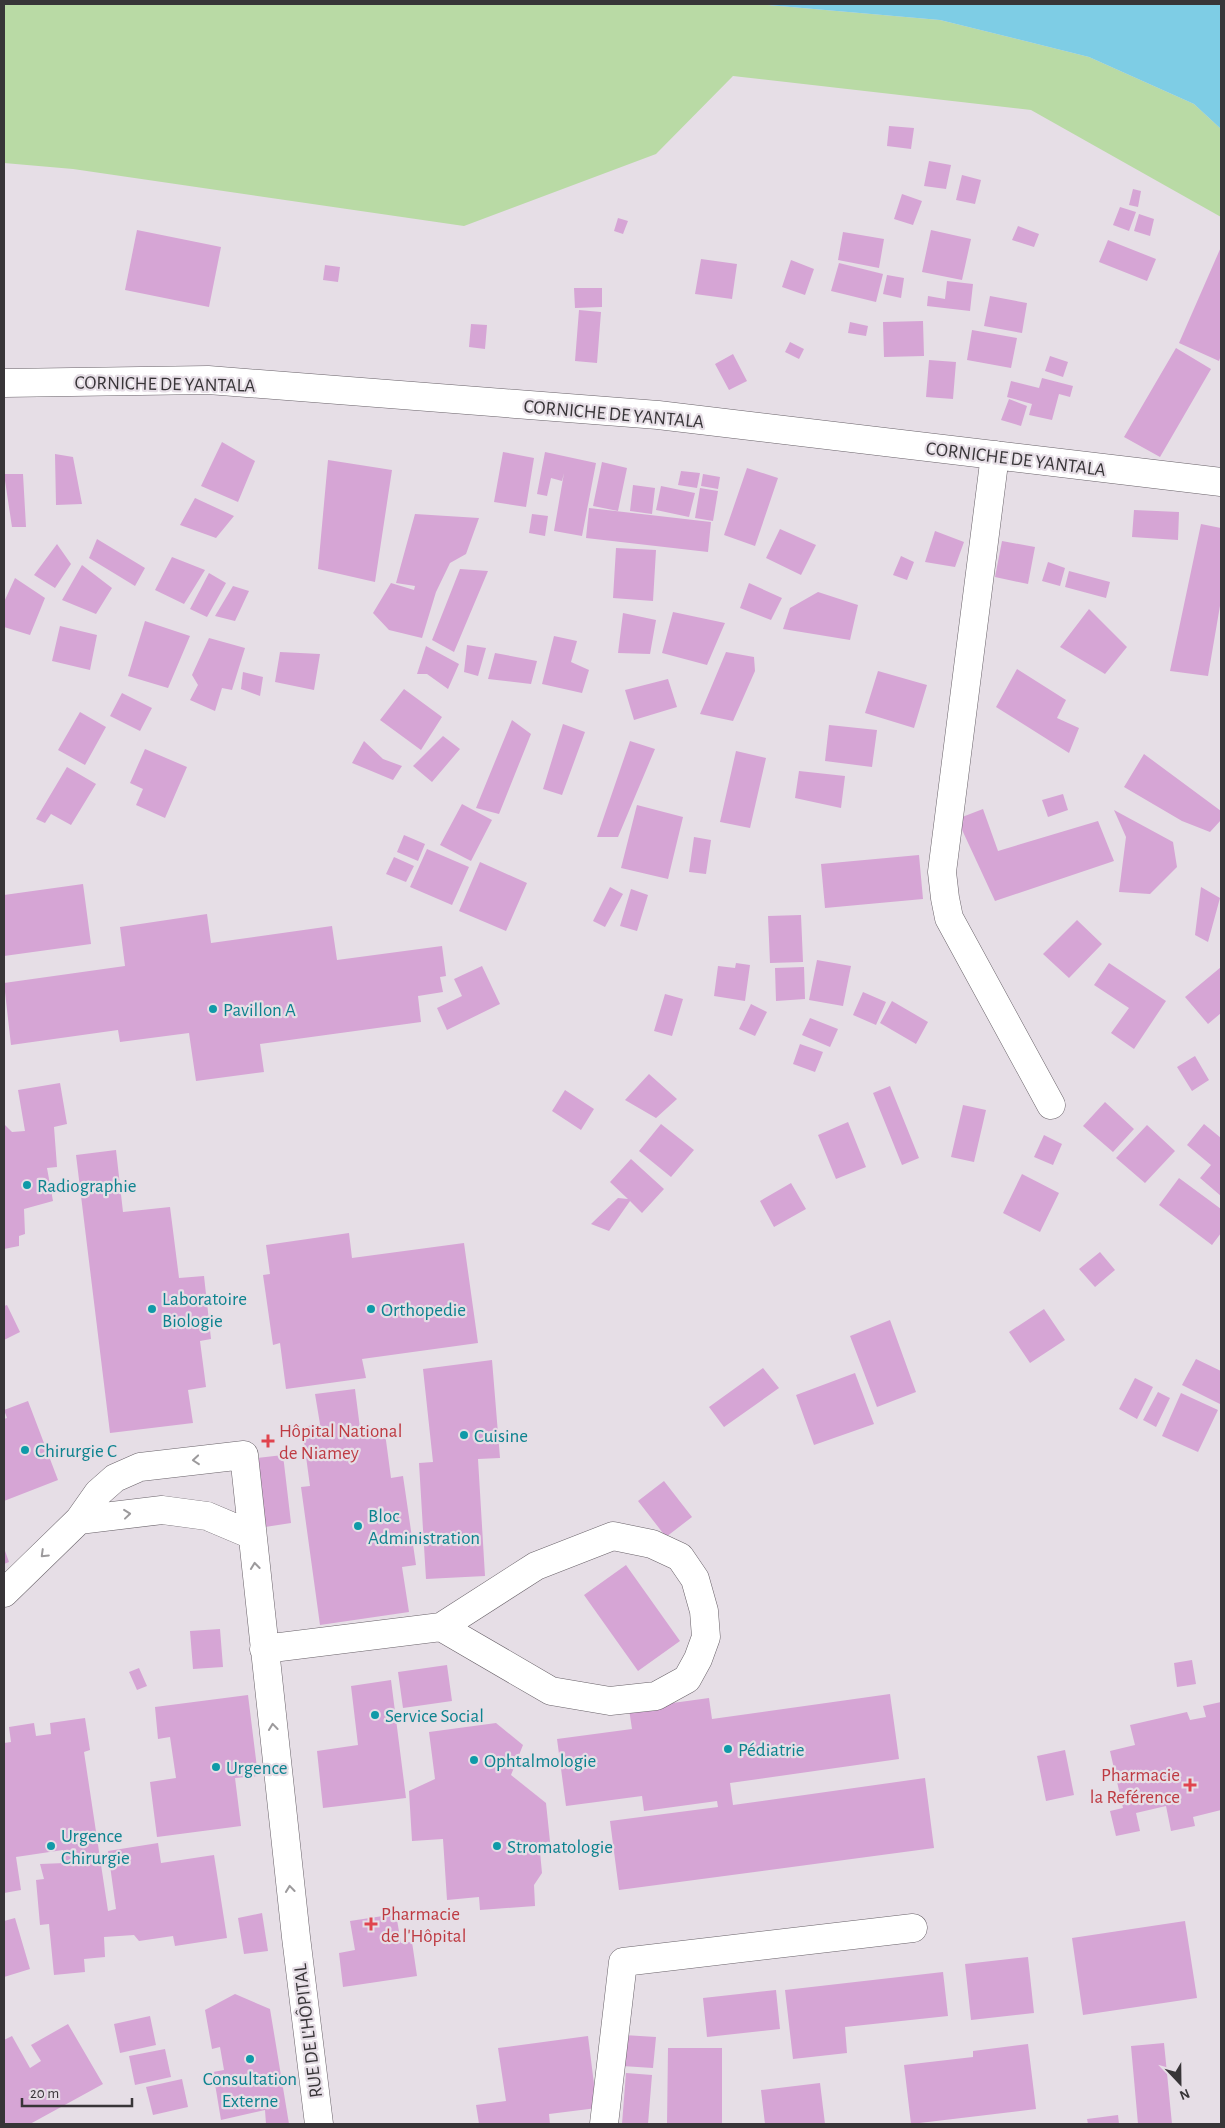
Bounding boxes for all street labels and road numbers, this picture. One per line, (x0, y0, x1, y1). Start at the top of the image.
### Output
street label: CORNICHE DE YANTALA (74, 373, 256, 396)
street label: CORNICHE DE YANTALA (523, 397, 705, 432)
street label: CORNICHE DE YANTALA (925, 439, 1107, 480)
street label: RUE DE L'HÔPITAL (289, 1963, 326, 2099)

